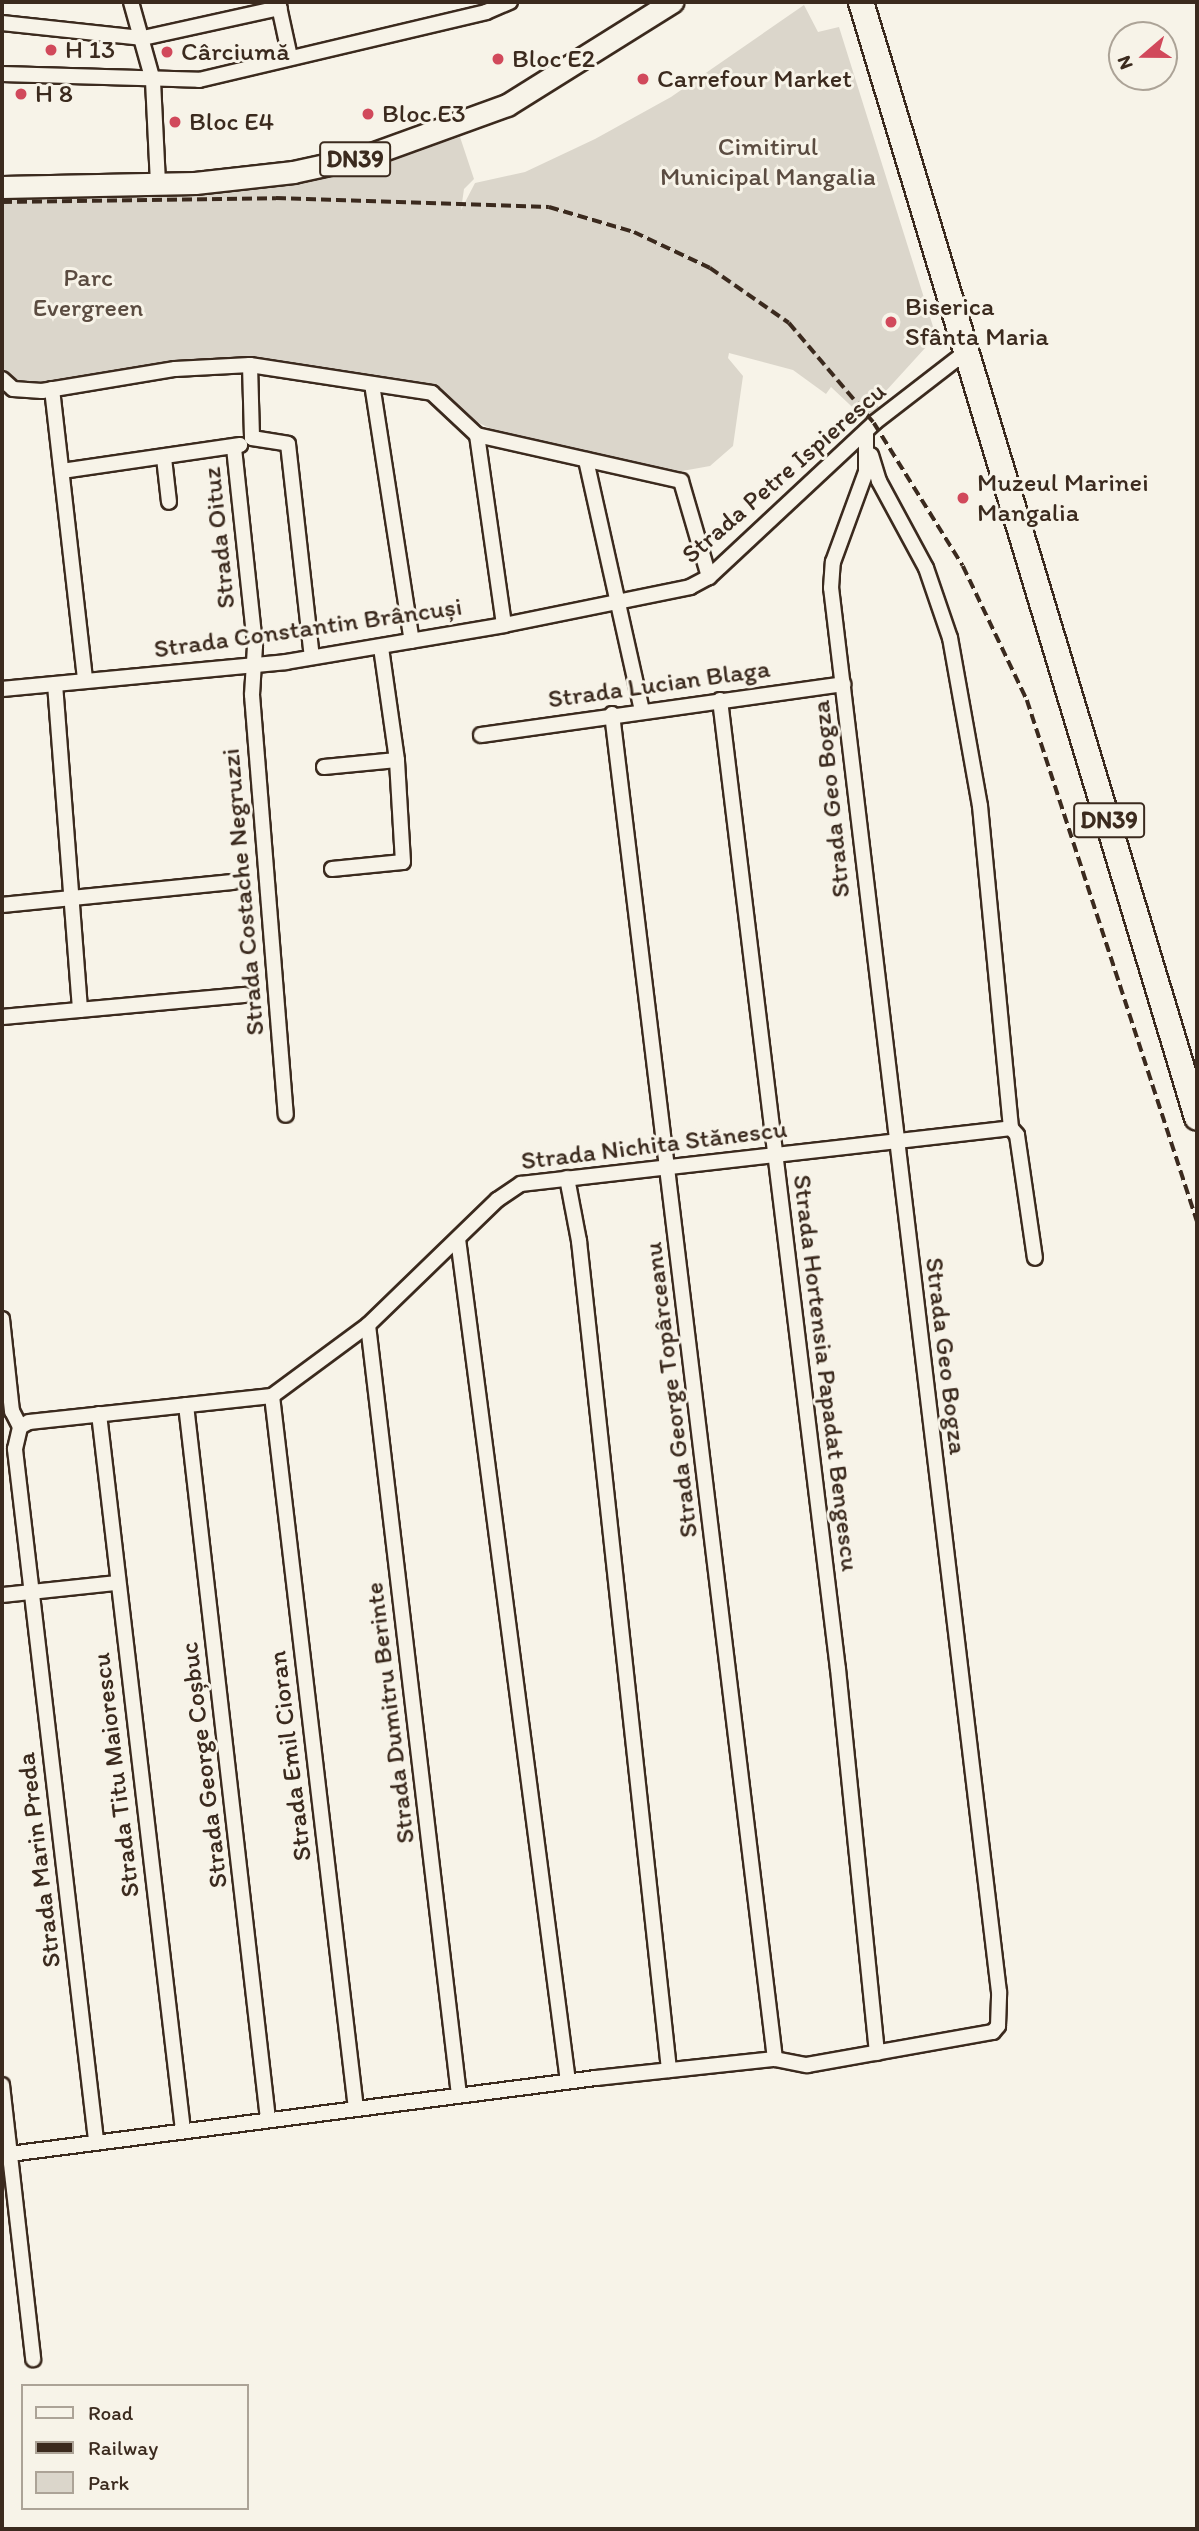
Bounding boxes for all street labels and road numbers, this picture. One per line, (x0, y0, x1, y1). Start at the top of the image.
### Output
road number: DN39 (318, 139, 392, 180)
street label: Strada Petre Ispierescu (676, 376, 892, 570)
street label: Strada Oituz (196, 466, 242, 610)
street label: Strada Constantin Brâncuși (152, 591, 464, 665)
street label: Strada Lucian Blaga (546, 653, 772, 715)
street label: Strada Geo Bogza (805, 699, 857, 899)
street label: Strada Costache Negruzzi (215, 748, 271, 1036)
road number: DN39 (1072, 800, 1146, 840)
street label: Strada Nichita Stănescu (519, 1113, 789, 1177)
street label: Strada Hortensia Papadat Bengescu (786, 1172, 866, 1574)
street label: Strada George Topârceanu (638, 1241, 704, 1539)
street label: Strada Geo Bogza (918, 1256, 974, 1456)
street label: Strada Dumitru Berinte (358, 1580, 422, 1846)
street label: Strada George Coșbuc (173, 1640, 235, 1890)
street label: Strada Emil Cioran (262, 1649, 318, 1863)
street label: Strada Titu Maiorescu (86, 1651, 146, 1899)
street label: Strada Marin Preda (10, 1751, 68, 1969)

